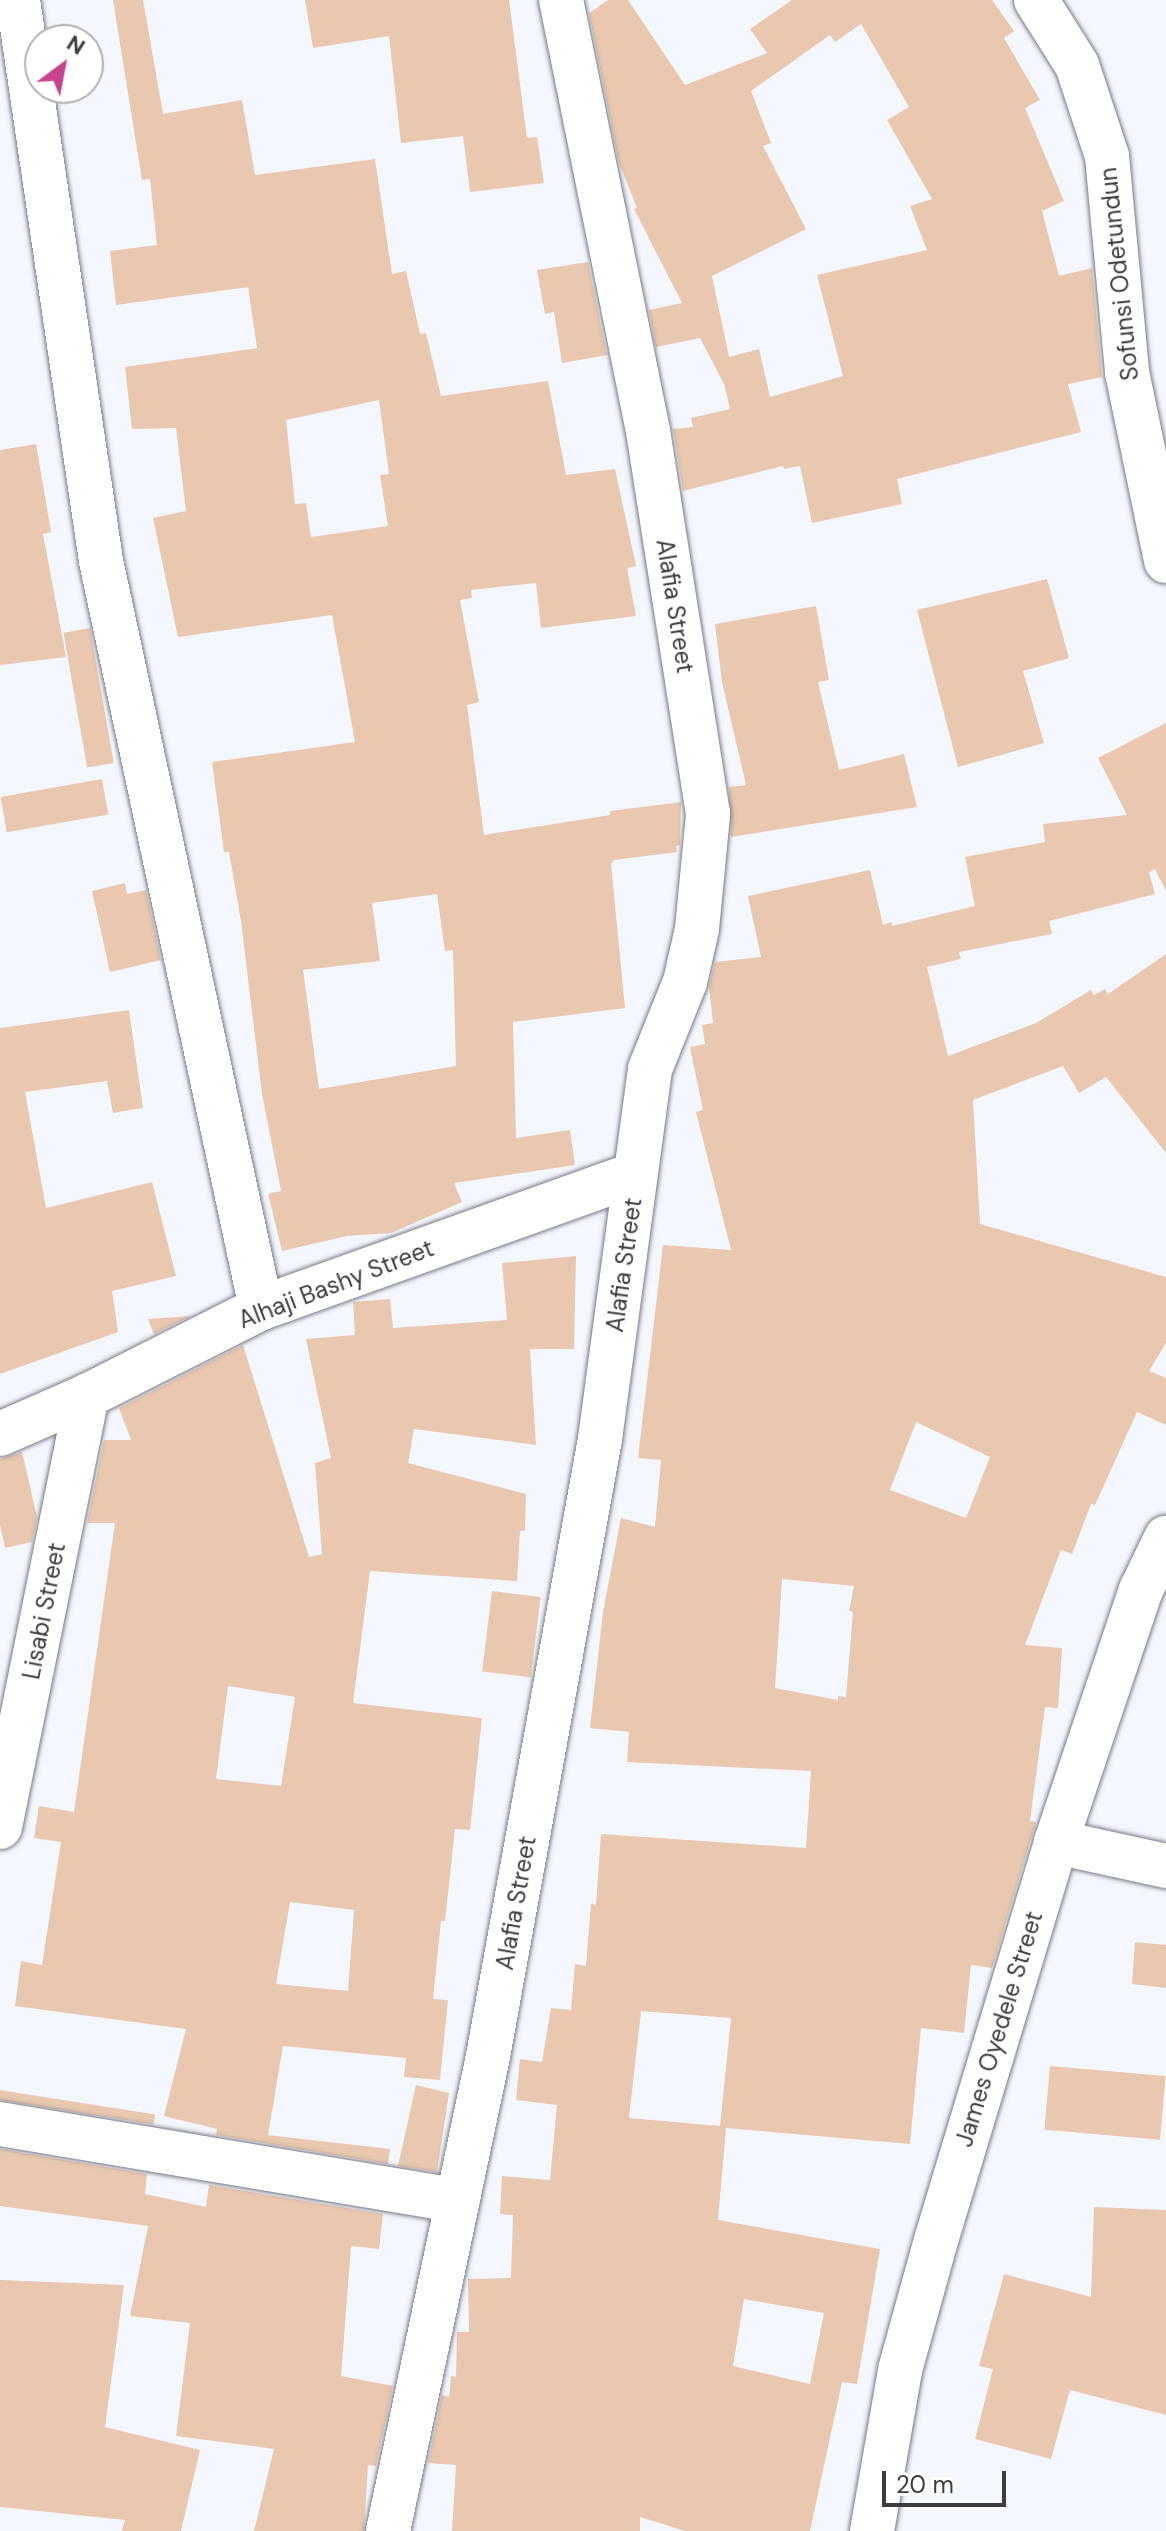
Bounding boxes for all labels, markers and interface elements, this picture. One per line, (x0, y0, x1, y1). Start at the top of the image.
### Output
north arrow (24, 24, 104, 104)
text: N (61, 28, 90, 61)
street label: Sofunsi Odetundun (1093, 166, 1145, 382)
street label: Alafia Street (650, 537, 700, 675)
street label: Alafia Street (600, 1196, 648, 1334)
street label: Alhaji Bashy Street (234, 1233, 438, 1335)
street label: Lisabi Street (17, 1540, 71, 1682)
street label: Alafia Street (490, 1834, 542, 1972)
street label: James Oyedele Street (949, 1908, 1049, 2150)
scale bar (886, 2455, 1010, 2505)
text: 20 m (896, 2469, 954, 2500)

